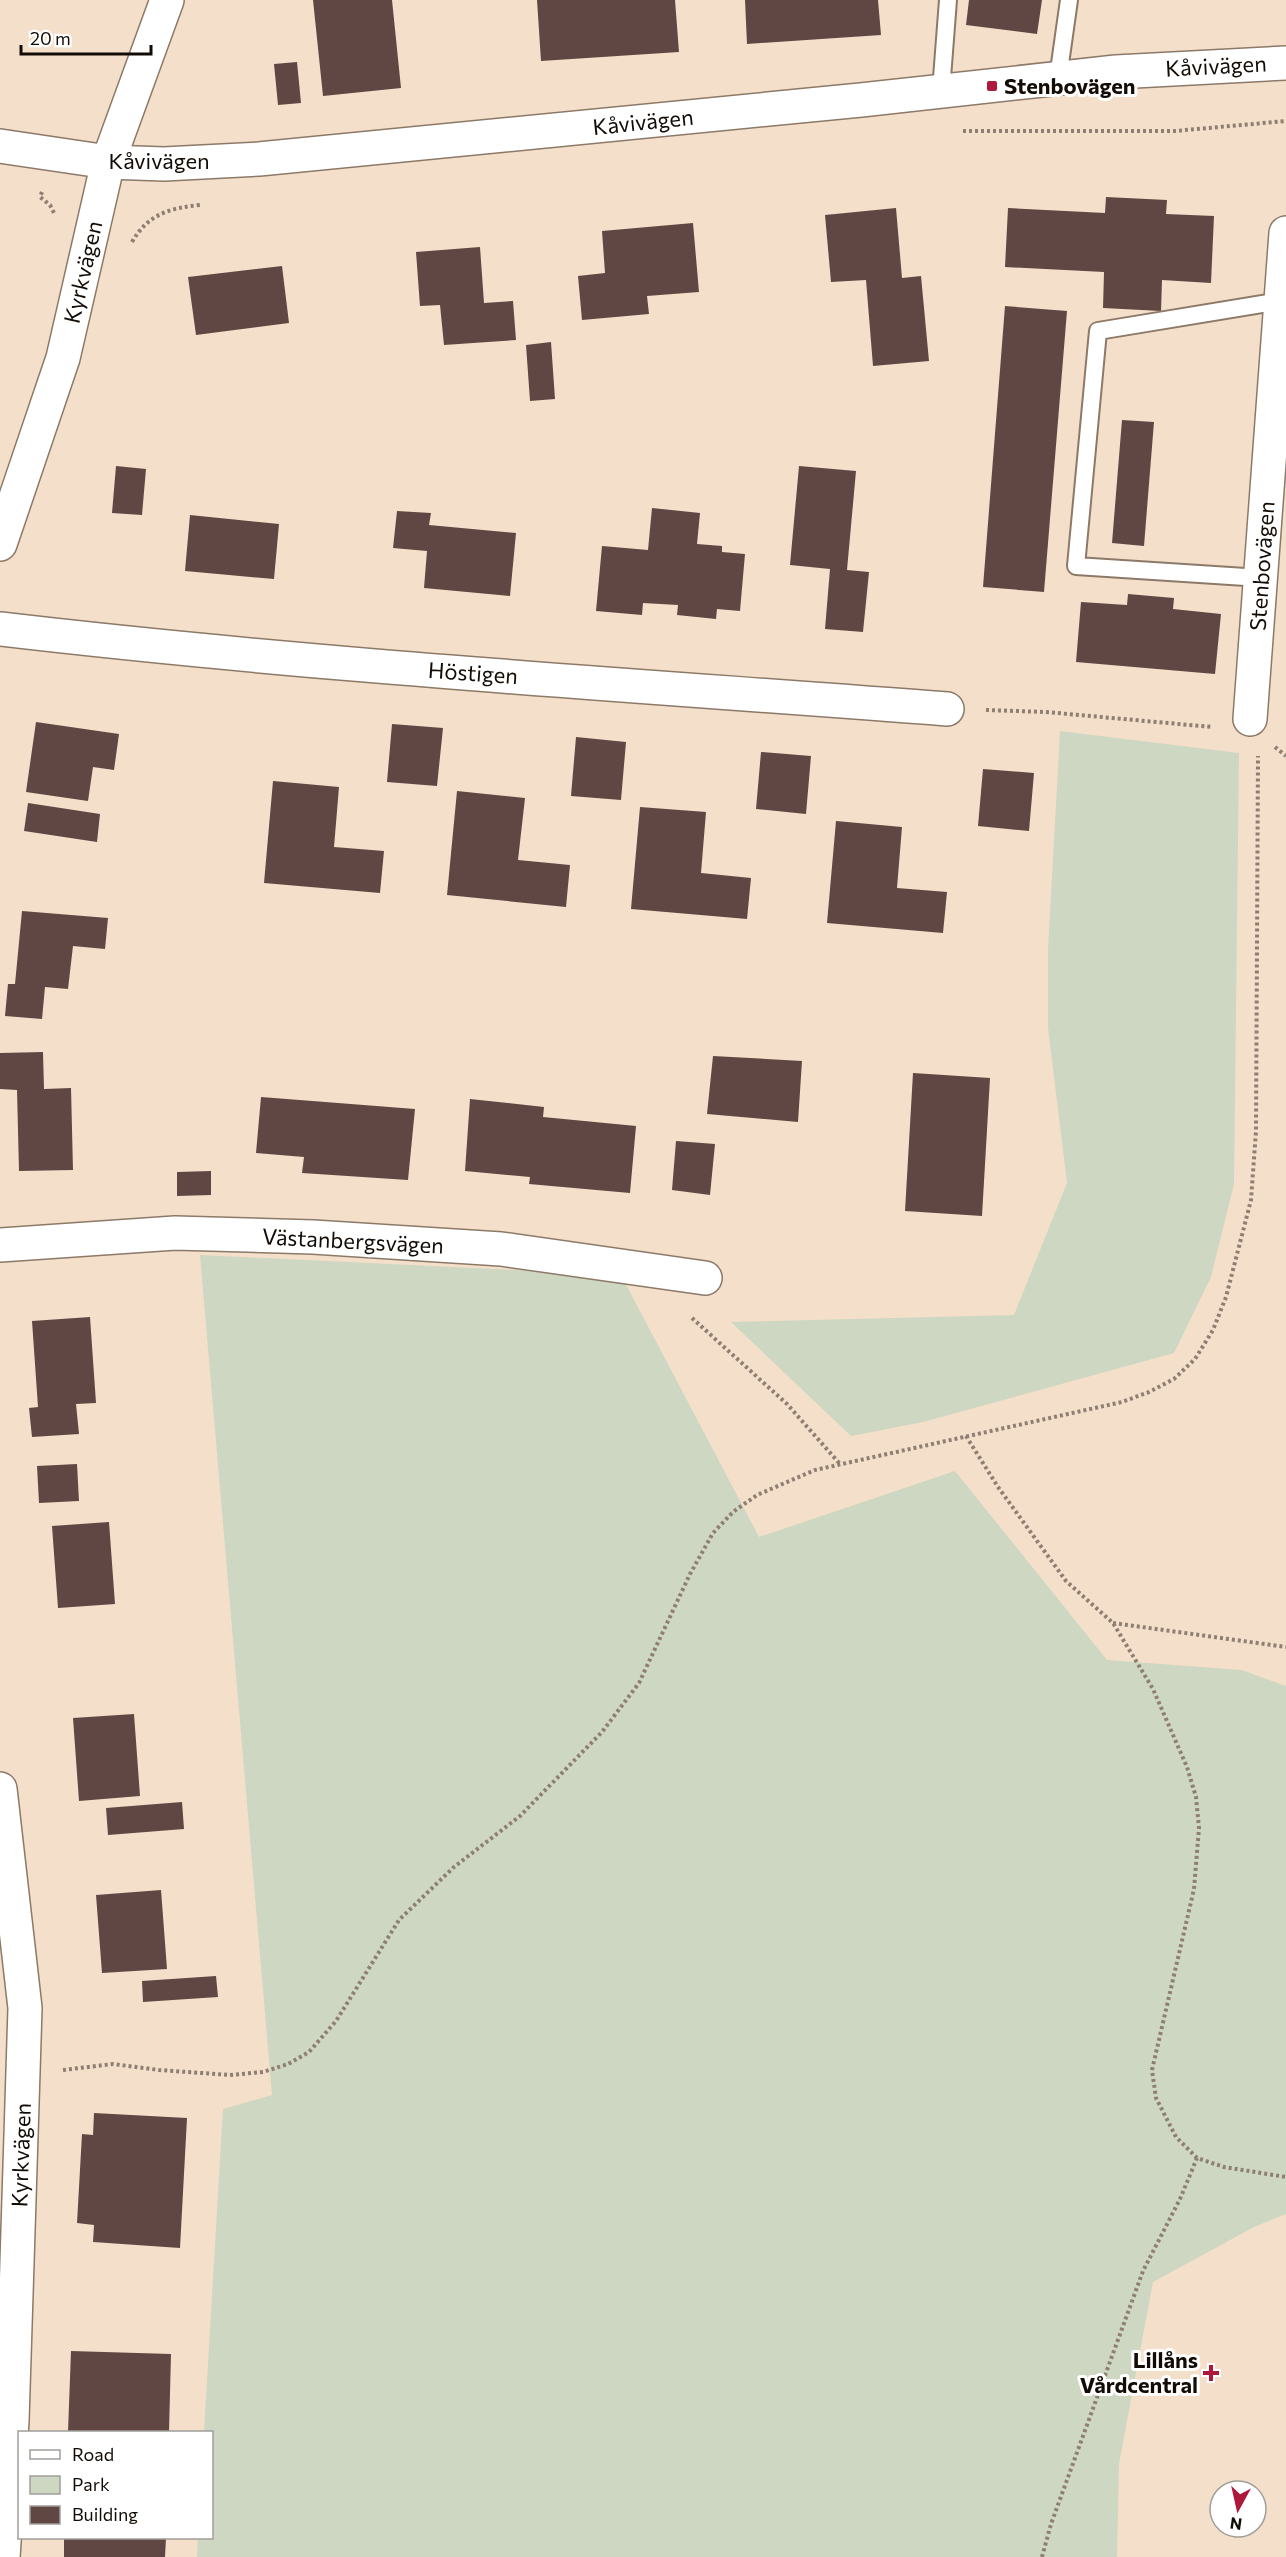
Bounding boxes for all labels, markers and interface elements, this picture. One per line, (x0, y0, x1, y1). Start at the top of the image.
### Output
scale bar (21, 18, 152, 56)
text: 20 m (30, 27, 71, 49)
street label: Kåvivägen (1165, 49, 1267, 82)
place label: Stenbovägen (1004, 72, 1136, 99)
marker: Stenbovägen (985, 79, 999, 93)
street label: Kåvivägen (591, 103, 695, 140)
street label: Kåvivägen (108, 147, 210, 174)
street label: Kyrkvägen (58, 218, 107, 326)
street label: Stenbovägen (1244, 500, 1279, 632)
street label: Höstigen (427, 656, 519, 689)
street label: Västanbergsvägen (261, 1222, 445, 1259)
street label: Kyrkvägen (5, 2102, 36, 2208)
place label: Lillåns Vårdcentral (1080, 2346, 1198, 2398)
marker: Lillåns Vårdcentral (1202, 2364, 1220, 2382)
legend (18, 2431, 213, 2539)
text: Road (72, 2443, 114, 2465)
text: Park (72, 2473, 110, 2495)
north arrow (1208, 2479, 1268, 2539)
text: Building (72, 2503, 138, 2525)
text: N (1229, 2514, 1243, 2535)

